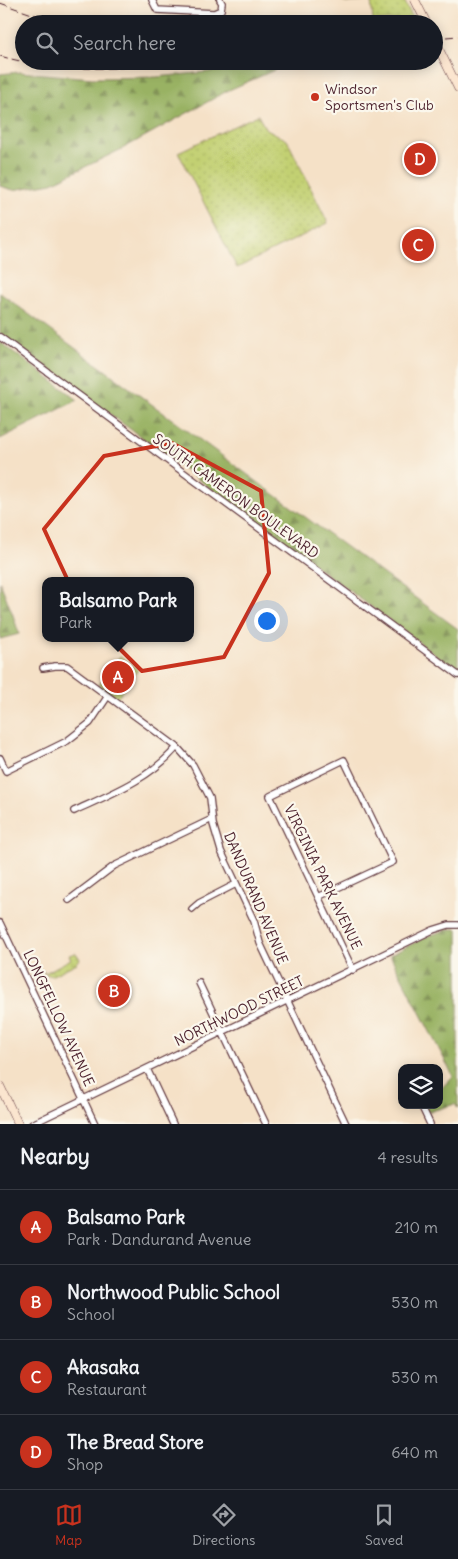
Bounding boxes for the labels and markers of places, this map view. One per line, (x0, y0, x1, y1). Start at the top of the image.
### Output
place label: Windsor Sportsmen's Club (325, 80, 434, 114)
marker: Windsor Sportsmen's Club (309, 91, 321, 103)
pin: D (404, 140, 436, 178)
pin: C (402, 226, 434, 264)
pin: A (102, 658, 134, 696)
pin: B (98, 972, 130, 1010)

